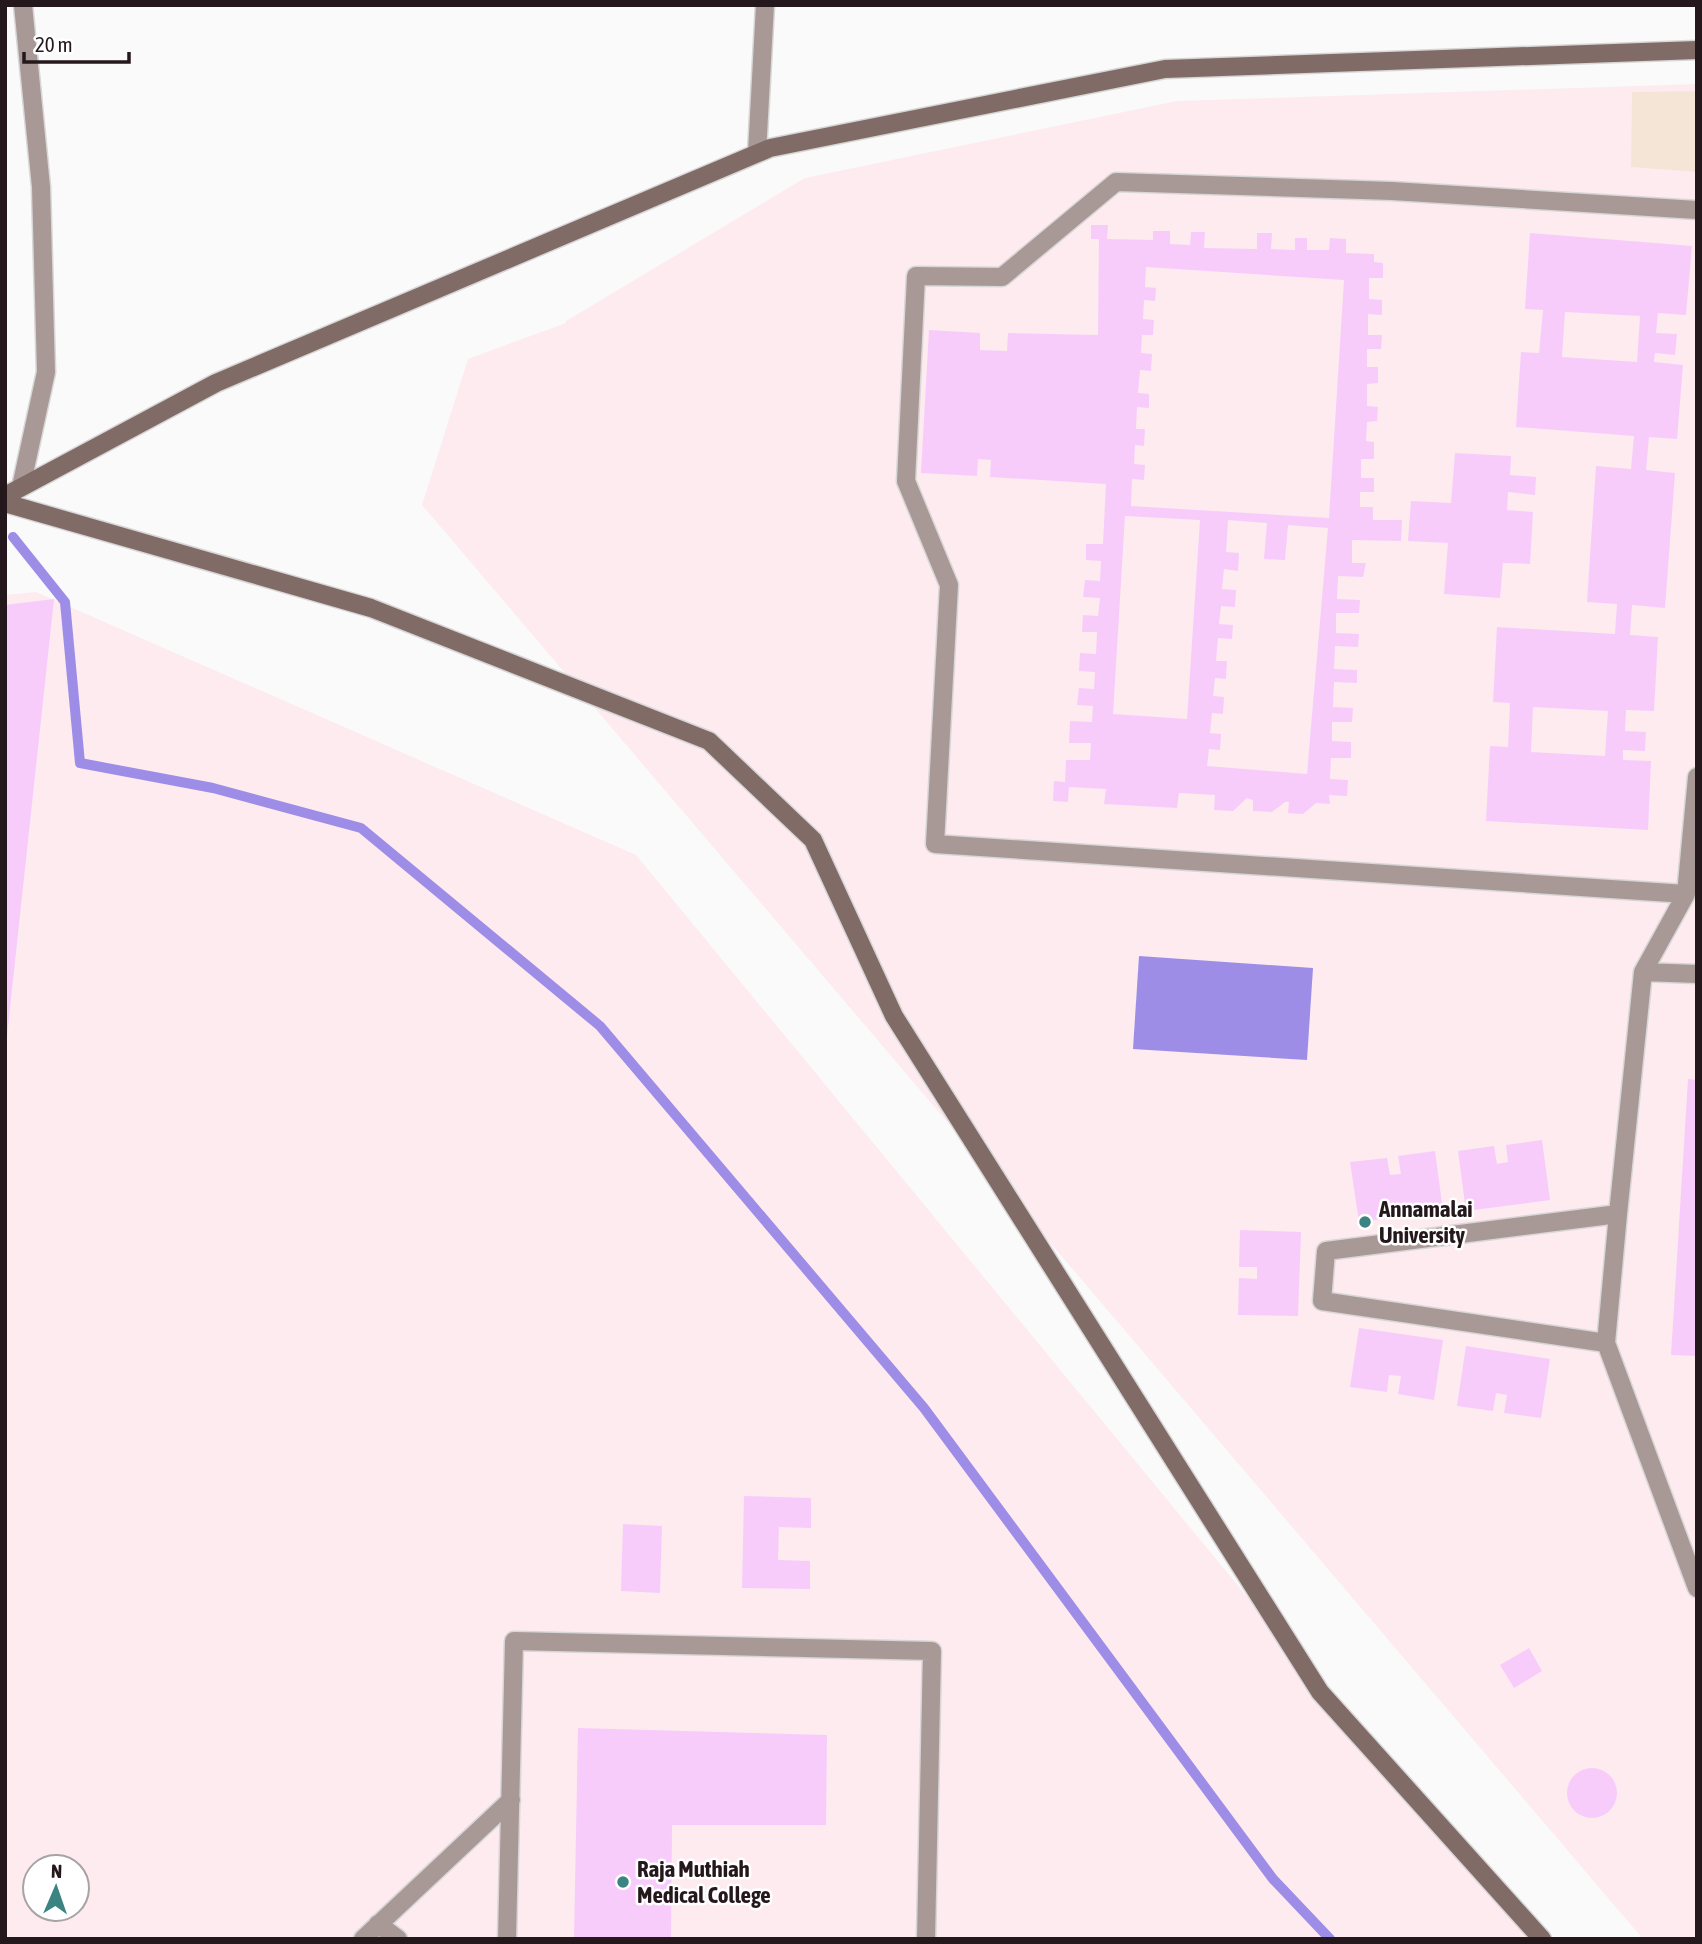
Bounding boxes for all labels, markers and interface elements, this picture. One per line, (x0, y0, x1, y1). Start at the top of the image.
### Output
scale bar (24, 21, 130, 65)
text: 20 m (35, 32, 73, 56)
place label: Annamalai University (1378, 1196, 1473, 1248)
marker: Annamalai University (1357, 1214, 1373, 1230)
north arrow (21, 1853, 91, 1923)
place label: Raja Muthiah Medical College (637, 1856, 771, 1908)
text: N (51, 1860, 63, 1882)
marker: Raja Muthiah Medical College (615, 1874, 631, 1890)

